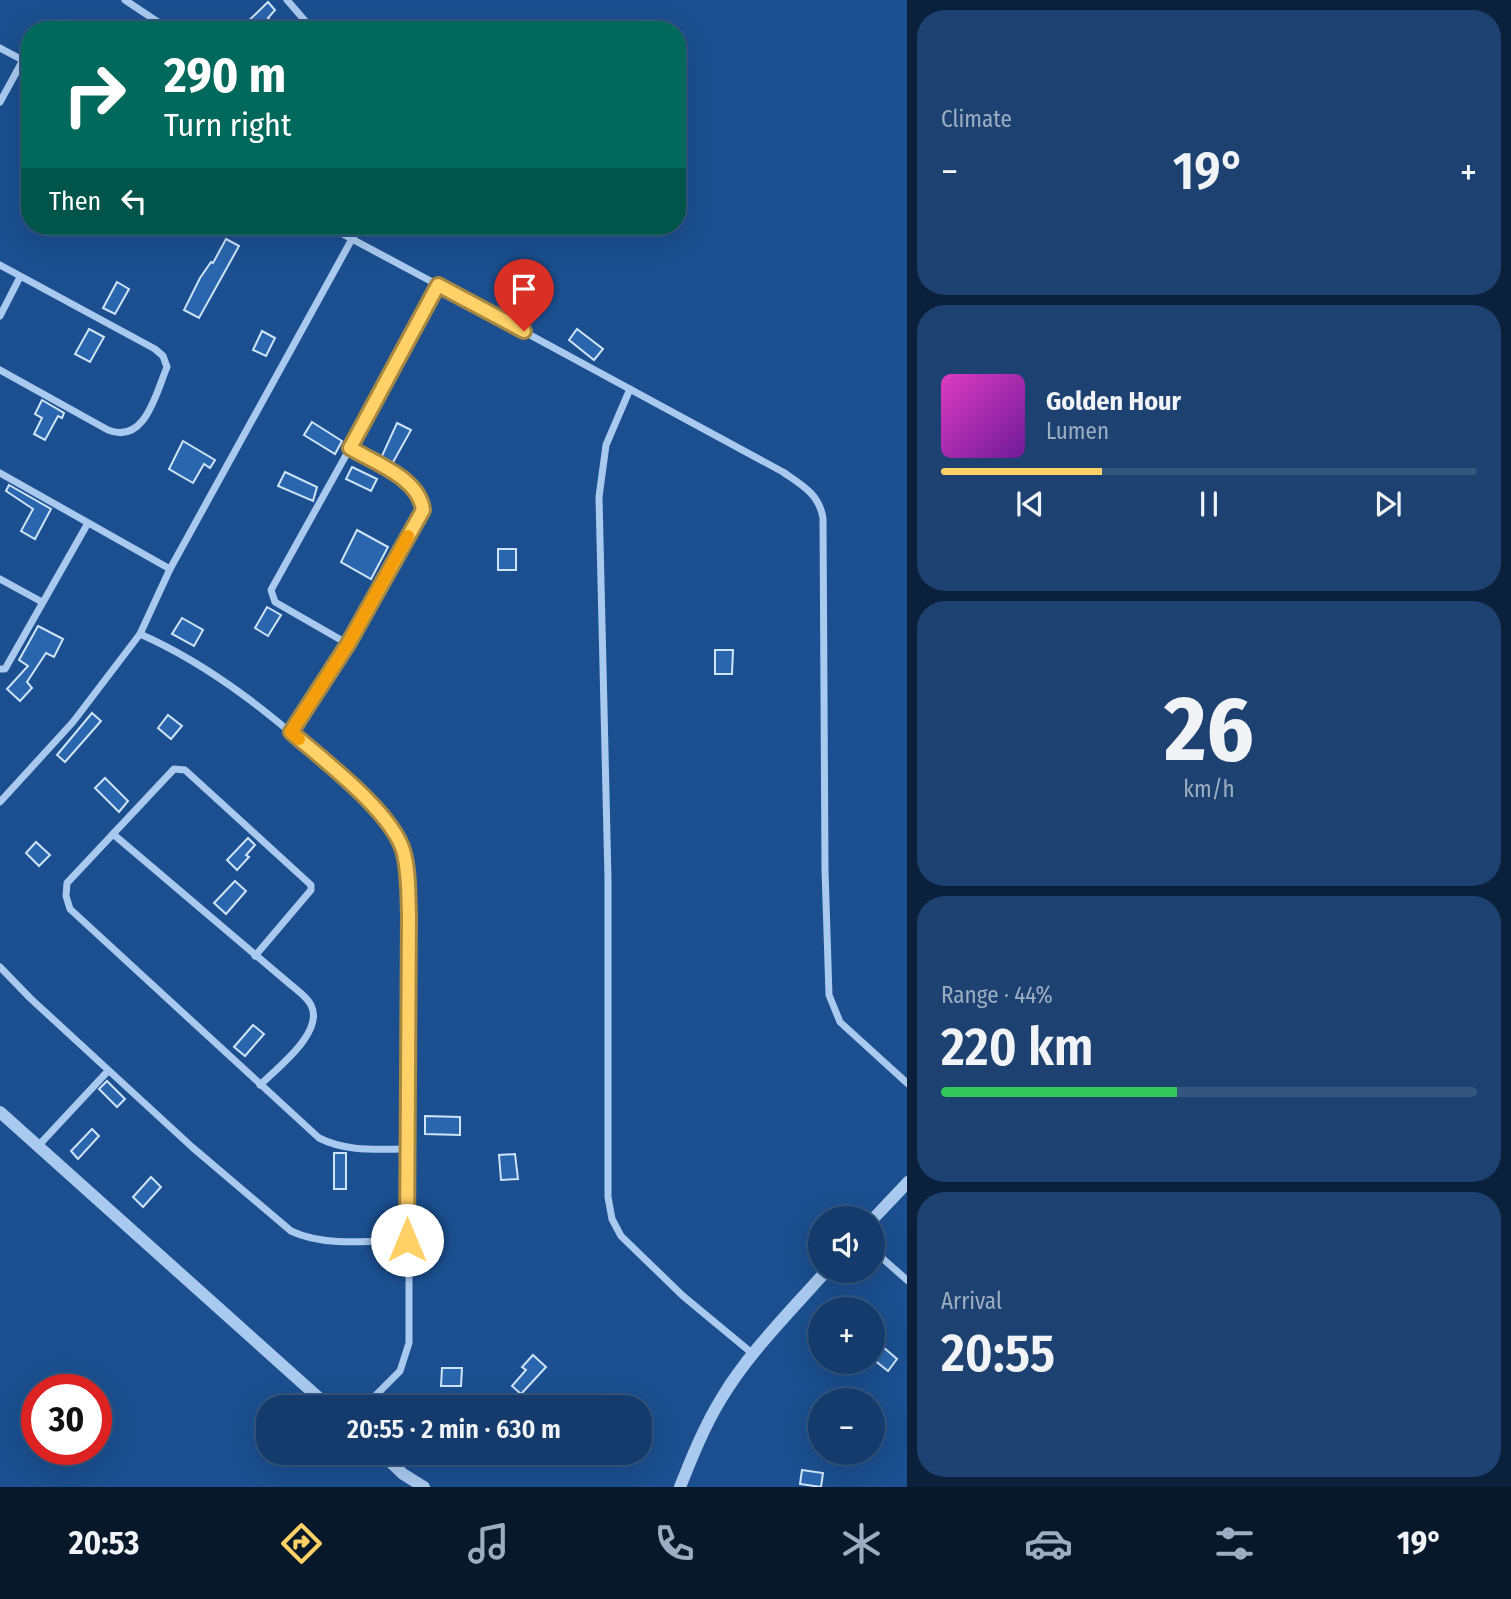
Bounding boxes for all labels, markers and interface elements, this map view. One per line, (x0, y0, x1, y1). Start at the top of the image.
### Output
text: 290 m (164, 46, 286, 105)
icon: right (49, 49, 140, 140)
text: Climate (941, 105, 1012, 133)
text: Turn right (164, 106, 291, 144)
text: 19° (1173, 140, 1245, 203)
text: − (941, 149, 958, 195)
text: + (1460, 149, 1477, 195)
icon: left (115, 182, 153, 220)
text: Then (49, 186, 101, 217)
pin (494, 259, 554, 331)
icon: arrive (505, 270, 543, 308)
text: Golden Hour (1046, 386, 1181, 417)
text: Lumen (1046, 417, 1109, 445)
icon: previous (1011, 485, 1049, 523)
icon: pause (1190, 485, 1228, 523)
icon: next (1369, 485, 1407, 523)
text: 26 (1164, 675, 1254, 784)
text: km/h (1183, 775, 1235, 803)
text: Range · 44% (941, 981, 1053, 1009)
text: 220 km (941, 1016, 1094, 1079)
position arrow (370, 1203, 444, 1277)
map controls (808, 1206, 885, 1465)
button: sound (808, 1206, 885, 1283)
text: Arrival (941, 1287, 1002, 1315)
button: + (808, 1297, 885, 1374)
text: 20:55 (941, 1322, 1055, 1385)
speed limit sign: 30 (21, 1374, 112, 1465)
button: − (808, 1388, 885, 1465)
text: 20:55 · 2 min · 630 m (347, 1414, 561, 1445)
icon: directions (277, 1519, 326, 1568)
icon: music (464, 1519, 513, 1568)
icon: phone (650, 1519, 699, 1568)
icon: climate (837, 1519, 886, 1568)
icon: car (1024, 1519, 1073, 1568)
icon: filters (1210, 1519, 1259, 1568)
text: 20:53 (69, 1524, 139, 1562)
text: 19° (1397, 1524, 1442, 1562)

